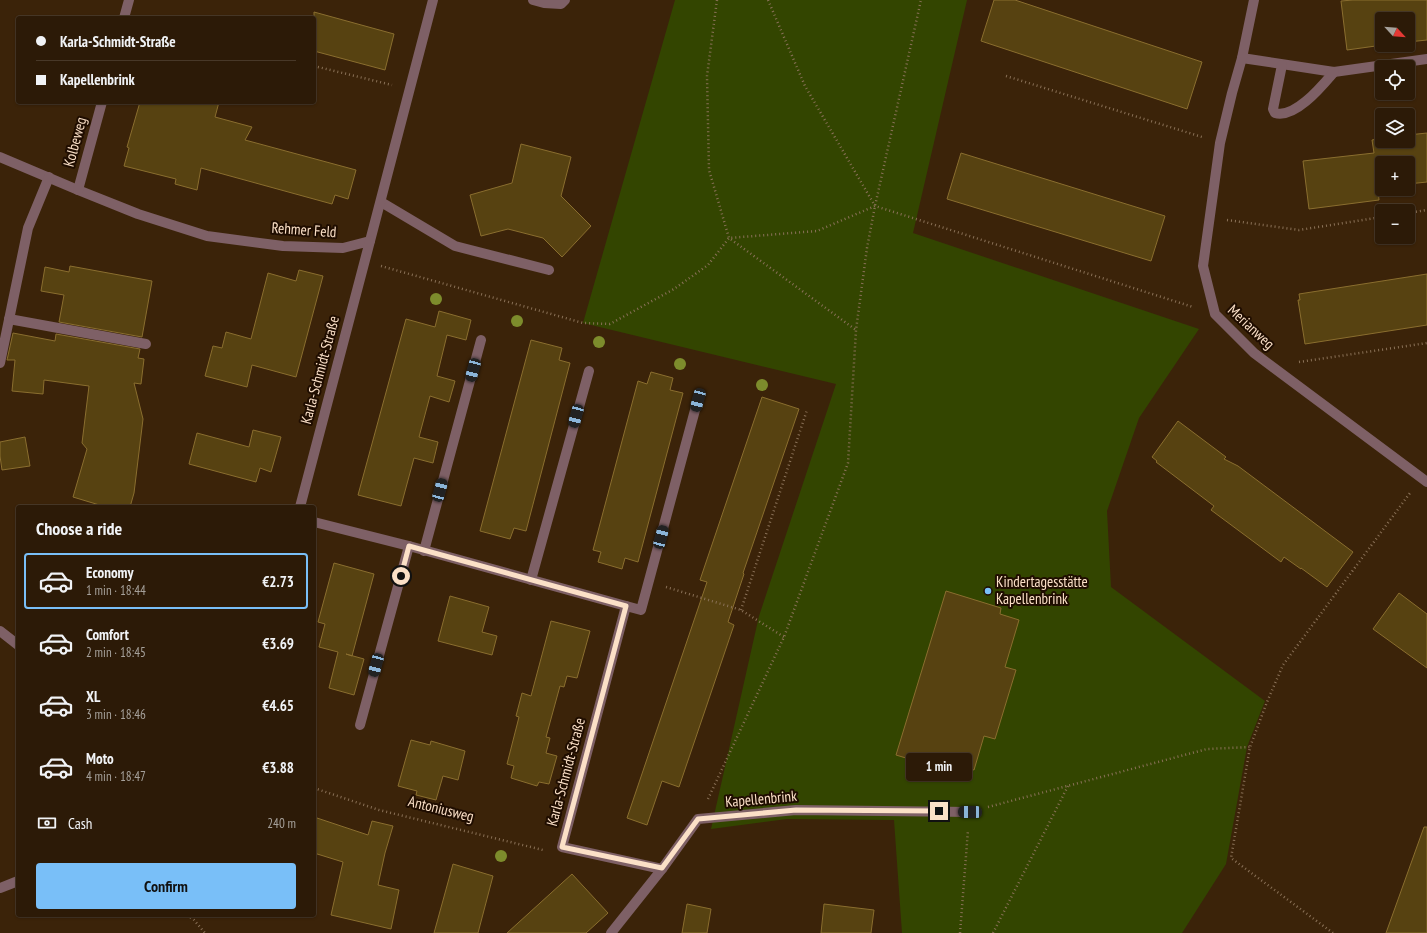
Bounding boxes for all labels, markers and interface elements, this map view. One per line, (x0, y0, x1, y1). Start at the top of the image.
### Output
north arrow (1375, 12, 1415, 52)
map controls (1375, 12, 1415, 244)
text: Karla-Schmidt-Straße (60, 32, 176, 51)
button: locate (1375, 60, 1415, 100)
text: Kapellenbrink (60, 70, 135, 89)
button: layers (1375, 108, 1415, 148)
street label: Kolbeweg (59, 115, 90, 169)
button: + (1375, 156, 1415, 196)
button: − (1375, 204, 1415, 244)
street label: Rehmer Feld (271, 218, 337, 241)
street label: Merianweg (1224, 300, 1279, 353)
street label: Karla-Schmidt-Straße (296, 314, 343, 426)
car (464, 357, 482, 383)
car (689, 387, 707, 413)
car (567, 403, 585, 429)
car (431, 477, 449, 503)
text: Choose a ride (36, 517, 122, 540)
car (652, 524, 670, 550)
icon: car (38, 563, 74, 599)
text: Economy (86, 563, 134, 582)
route start (392, 567, 410, 585)
text: €2.73 (262, 572, 294, 591)
place label: Kindertagesstätte Kapellenbrink (996, 572, 1088, 608)
text: 1 min · 18:44 (86, 582, 146, 599)
marker: Kindertagesstätte Kapellenbrink (983, 586, 993, 596)
icon: car (38, 625, 74, 661)
text: Comfort (86, 625, 129, 644)
text: €3.69 (262, 634, 294, 653)
text: 2 min · 18:45 (86, 644, 146, 661)
car (367, 652, 385, 678)
icon: car (38, 687, 74, 723)
text: XL (86, 687, 100, 706)
text: €4.65 (262, 696, 294, 715)
text: 3 min · 18:46 (86, 706, 146, 723)
street label: Karla-Schmidt-Straße (542, 716, 589, 828)
icon: car (38, 749, 74, 785)
text: Moto (86, 749, 114, 768)
callout: 1 min (906, 753, 972, 781)
text: €3.88 (262, 758, 294, 777)
text: 1 min (926, 758, 952, 775)
text: 4 min · 18:47 (86, 768, 146, 785)
street label: Kapellenbrink (724, 786, 798, 811)
street label: Antoniusweg (406, 791, 476, 826)
route end (930, 802, 948, 820)
car (958, 806, 982, 818)
icon: cash (36, 812, 58, 834)
text: Cash (68, 814, 92, 833)
text: 240 m (267, 815, 296, 832)
button: Confirm (36, 863, 296, 909)

